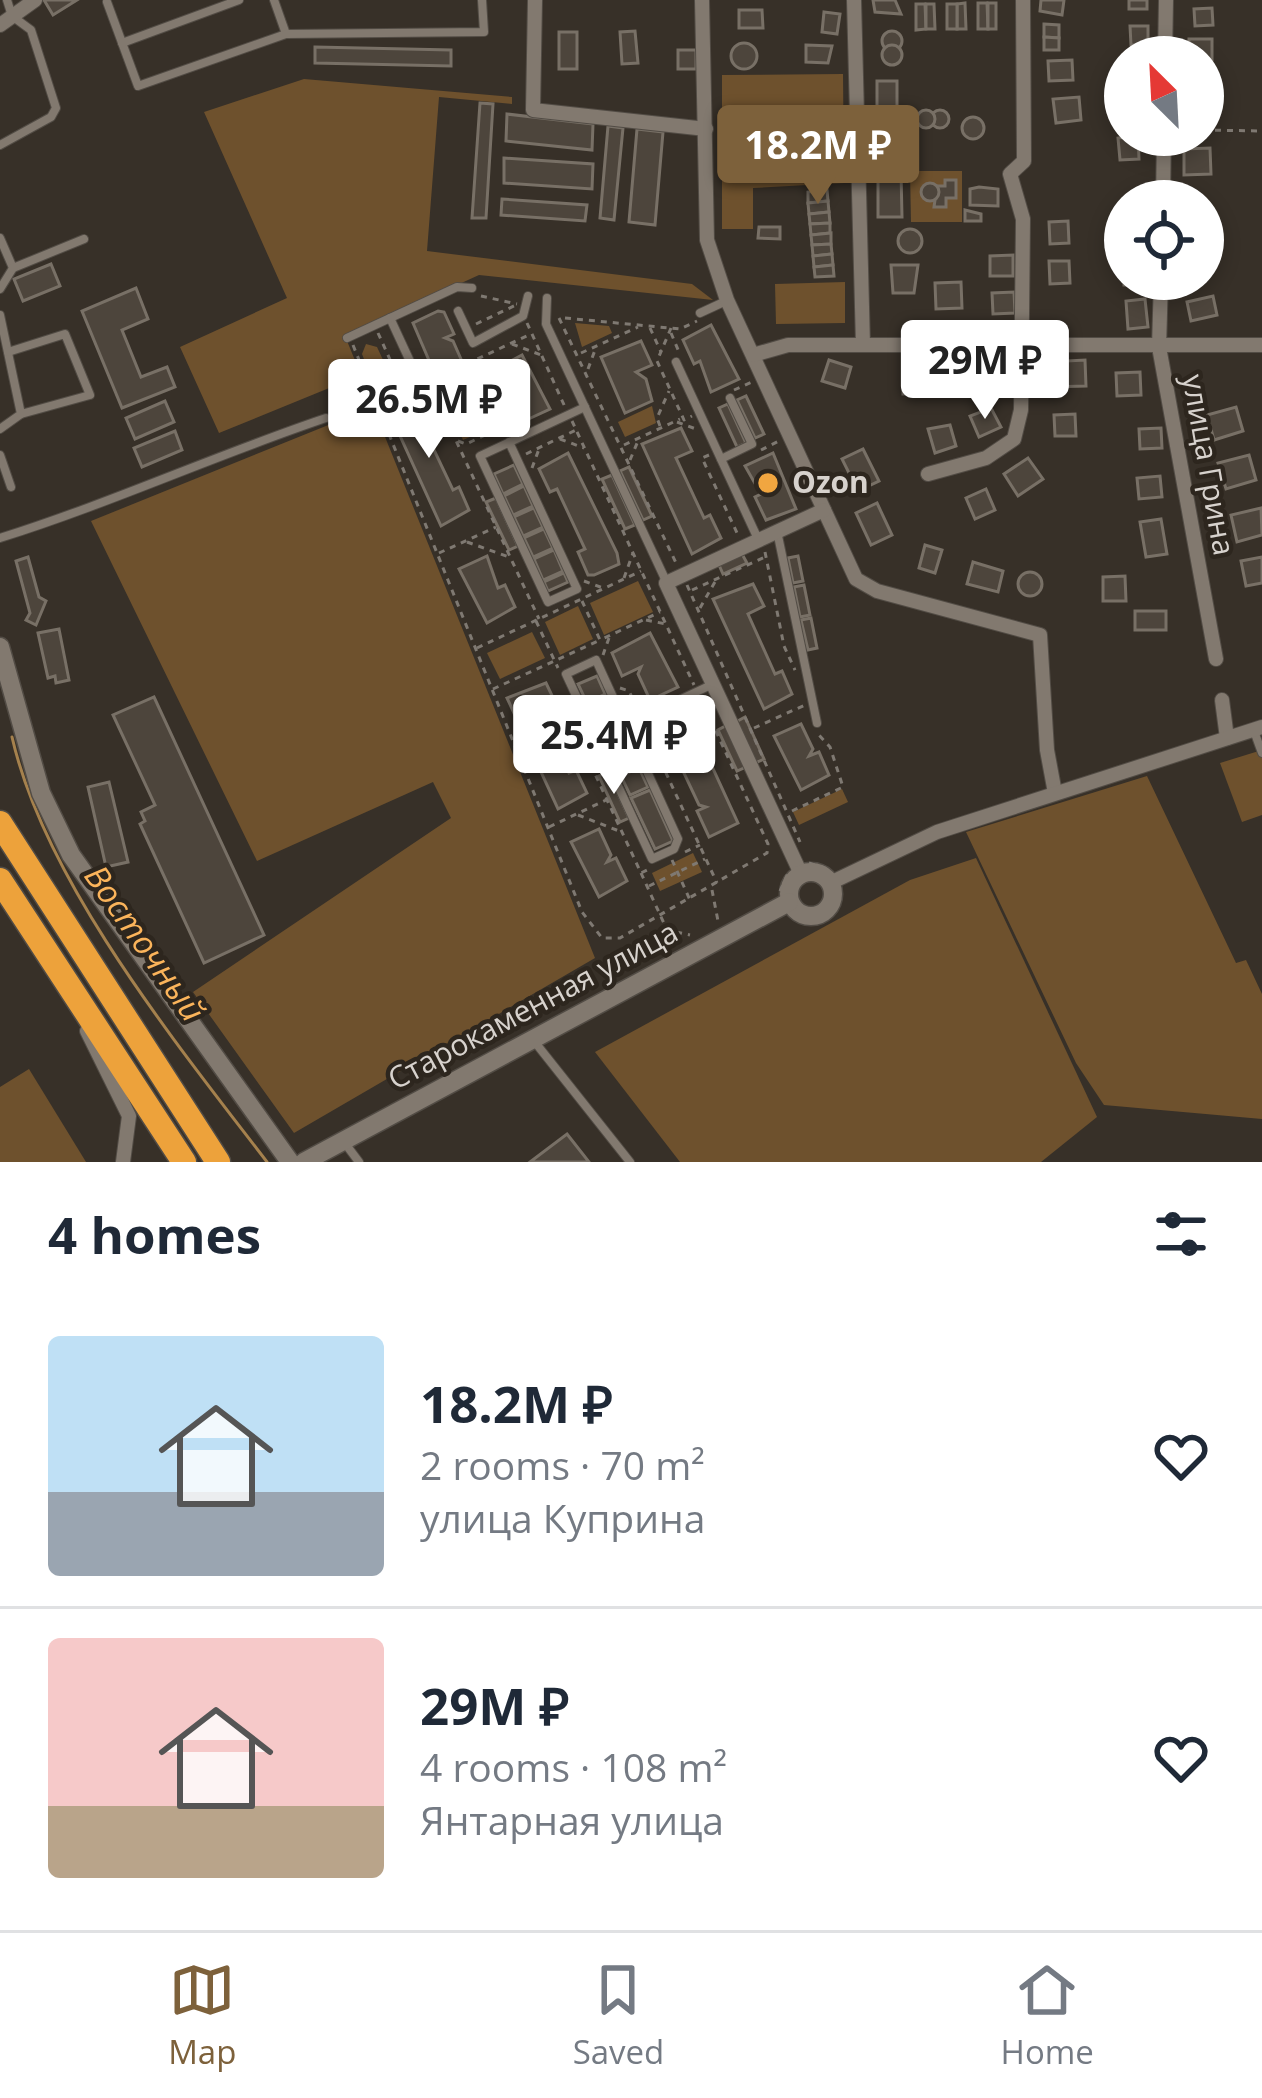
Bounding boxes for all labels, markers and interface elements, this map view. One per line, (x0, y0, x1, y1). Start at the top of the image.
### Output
north arrow (1104, 36, 1224, 156)
map controls (1104, 36, 1224, 300)
pin: 18.2M ₽ (707, 105, 929, 207)
text: 18.2M ₽ (744, 117, 892, 170)
button: locate (1104, 180, 1224, 300)
pin: 29M ₽ (901, 320, 1069, 422)
text: 29M ₽ (928, 332, 1042, 385)
pin: 26.5M ₽ (318, 359, 540, 461)
text: 26.5M ₽ (355, 371, 503, 424)
street label: улица Грина (1173, 371, 1246, 559)
place label: Ozon (792, 461, 869, 502)
marker: Ozon (755, 470, 781, 496)
pin: 25.4M ₽ (503, 695, 725, 797)
text: 25.4M ₽ (540, 707, 688, 760)
water label: Восточный (75, 855, 216, 1030)
street label: Старокаменная улица (380, 911, 684, 1099)
text: 4 homes (48, 1199, 261, 1269)
icon: filters (1148, 1201, 1214, 1267)
text: 18.2M ₽ (420, 1368, 613, 1438)
icon: home (144, 1384, 288, 1528)
icon: heart (1148, 1423, 1214, 1489)
text: 2 rooms · 70 m² (420, 1438, 705, 1491)
text: улица Куприна (420, 1491, 705, 1544)
text: 29M ₽ (420, 1670, 569, 1740)
icon: home (144, 1686, 288, 1830)
icon: heart (1148, 1725, 1214, 1791)
text: 4 rooms · 108 m² (420, 1740, 727, 1793)
text: Янтарная улица (420, 1793, 724, 1846)
tab: Map (168, 1957, 236, 2074)
tab: Saved (573, 1957, 664, 2074)
tab: Home (1001, 1957, 1094, 2074)

